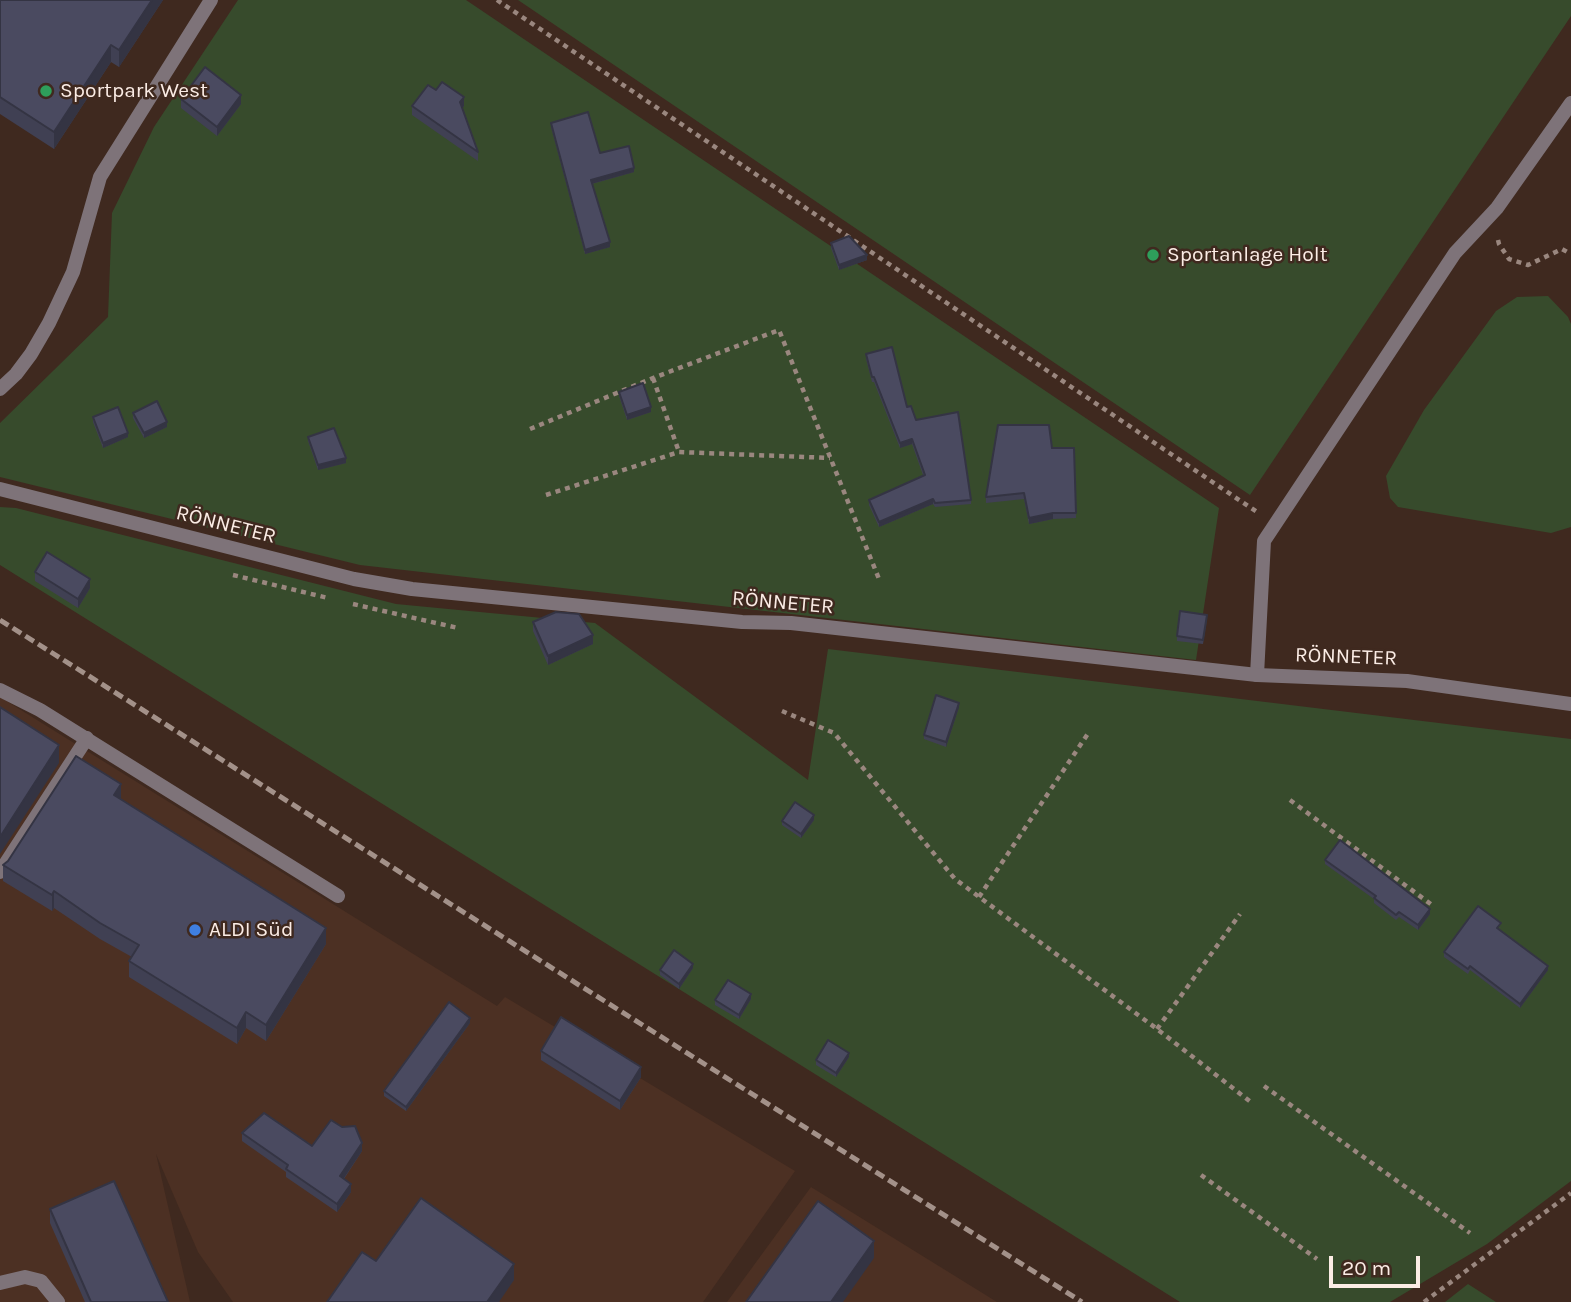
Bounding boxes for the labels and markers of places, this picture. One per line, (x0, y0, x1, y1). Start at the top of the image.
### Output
place label: Sportpark West (60, 78, 208, 104)
marker: Sportpark West (38, 83, 54, 99)
place label: Sportanlage Holt (1167, 242, 1328, 268)
marker: Sportanlage Holt (1145, 247, 1161, 263)
place label: ALDI Süd (209, 917, 293, 943)
marker: ALDI Süd (187, 922, 203, 938)

